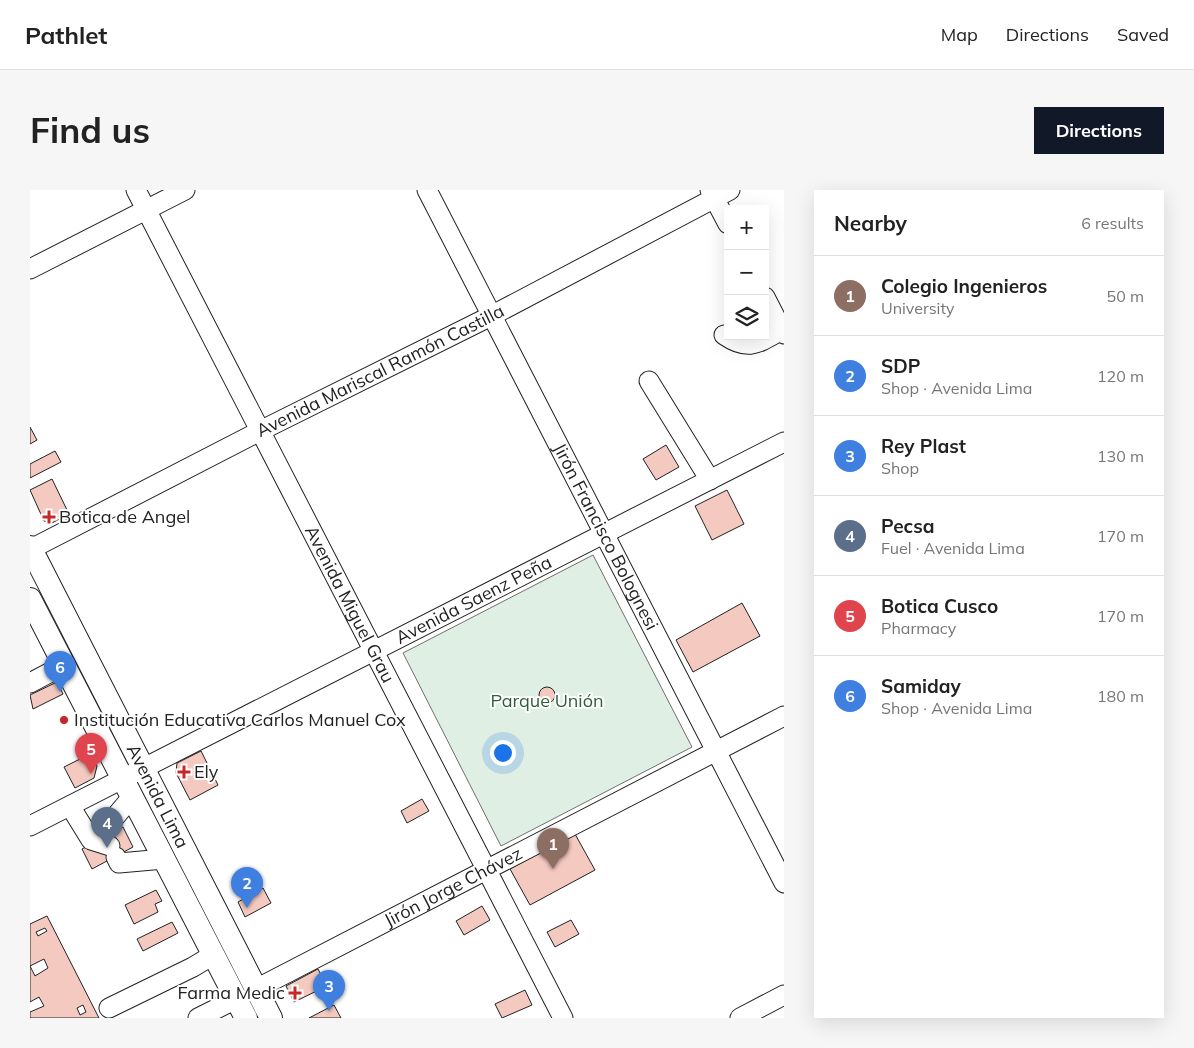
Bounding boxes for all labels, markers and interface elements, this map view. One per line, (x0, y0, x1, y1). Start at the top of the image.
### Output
text: Pathlet (25, 20, 107, 50)
text: Map (941, 23, 978, 46)
text: Directions (1006, 23, 1089, 46)
text: Saved (1117, 23, 1169, 46)
button: Directions (1034, 107, 1164, 154)
text: Find us (30, 108, 150, 152)
map controls (724, 205, 769, 340)
button: + (724, 205, 769, 250)
text: Nearby (834, 210, 907, 236)
text: 6 results (1081, 213, 1144, 233)
button: − (724, 250, 769, 295)
text: Colegio Ingenieros (881, 274, 1047, 298)
text: 1 (845, 286, 855, 306)
text: 50 m (1107, 286, 1144, 306)
button: layers (724, 295, 769, 340)
text: University (881, 298, 955, 318)
street label: Avenida Mariscal Ramón Castilla (252, 299, 508, 442)
text: SDP (881, 354, 920, 378)
text: 2 (845, 366, 855, 386)
text: 120 m (1097, 366, 1144, 386)
text: Shop · Avenida Lima (881, 378, 1032, 398)
text: Rey Plast (881, 434, 966, 458)
street label: Jirón Francisco Bolognesi (548, 439, 664, 634)
text: 3 (845, 446, 855, 466)
text: 130 m (1097, 446, 1144, 466)
text: Shop (881, 458, 919, 478)
place label: Botica de Angel (59, 505, 190, 528)
marker: Botica de Angel (43, 511, 55, 523)
text: Pecsa (881, 514, 934, 538)
street label: Avenida Miguel Grau (300, 521, 400, 686)
text: 4 (845, 526, 855, 546)
text: 170 m (1097, 526, 1144, 546)
text: Fuel · Avenida Lima (881, 538, 1025, 558)
street label: Avenida Saenz Peña (392, 550, 555, 649)
text: Botica Cusco (881, 594, 998, 618)
text: 5 (845, 606, 855, 626)
text: 170 m (1097, 606, 1144, 626)
text: Pharmacy (881, 618, 956, 638)
pin: 6 (44, 651, 76, 692)
text: Samiday (881, 674, 961, 698)
text: 6 (845, 686, 855, 706)
text: 180 m (1097, 686, 1144, 706)
park label: Parque Unión (491, 689, 603, 712)
text: Shop · Avenida Lima (881, 698, 1032, 718)
place label: Institución Educativa Carlos Manuel Cox (74, 708, 406, 731)
marker: Institución Educativa Carlos Manuel Cox (58, 714, 70, 726)
pin: 5 (75, 733, 107, 774)
street label: Avenida Lima (122, 740, 194, 852)
your location (490, 740, 516, 766)
place label: Ely (194, 760, 219, 783)
marker: Ely (178, 766, 190, 778)
pin: 4 (91, 807, 123, 848)
pin: 1 (537, 828, 569, 869)
street label: Jirón Jorge Chávez (380, 841, 526, 932)
pin: 2 (231, 867, 263, 908)
pin: 3 (313, 970, 345, 1011)
place label: Farma Medic (177, 981, 285, 1004)
marker: Farma Medic (289, 987, 301, 999)

